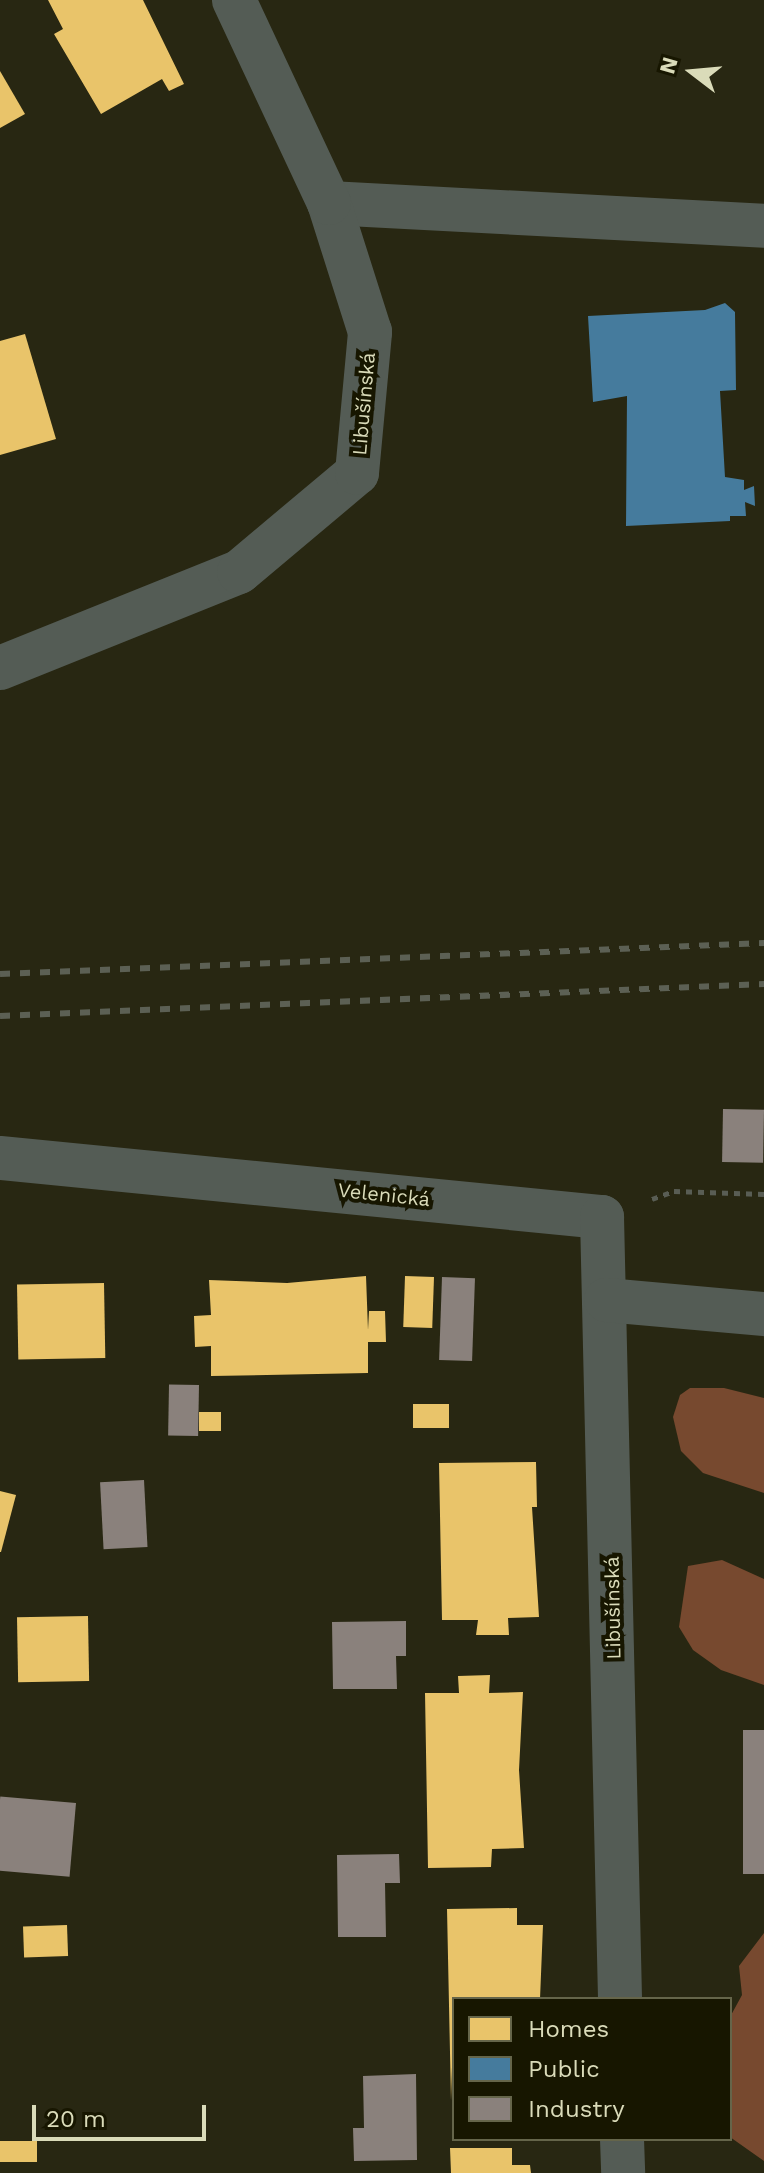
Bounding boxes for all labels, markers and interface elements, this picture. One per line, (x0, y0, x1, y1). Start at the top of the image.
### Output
north arrow (652, 32, 732, 112)
text: N (654, 54, 683, 77)
street label: Libušínská (348, 351, 380, 457)
street label: Velenická (337, 1178, 431, 1212)
street label: Libušínská (600, 1556, 626, 1660)
legend (452, 1997, 732, 2141)
text: Homes (528, 2015, 609, 2043)
text: Public (528, 2055, 600, 2083)
scale bar (36, 2089, 210, 2139)
text: Industry (528, 2095, 625, 2123)
text: 20 m (46, 2105, 106, 2133)

